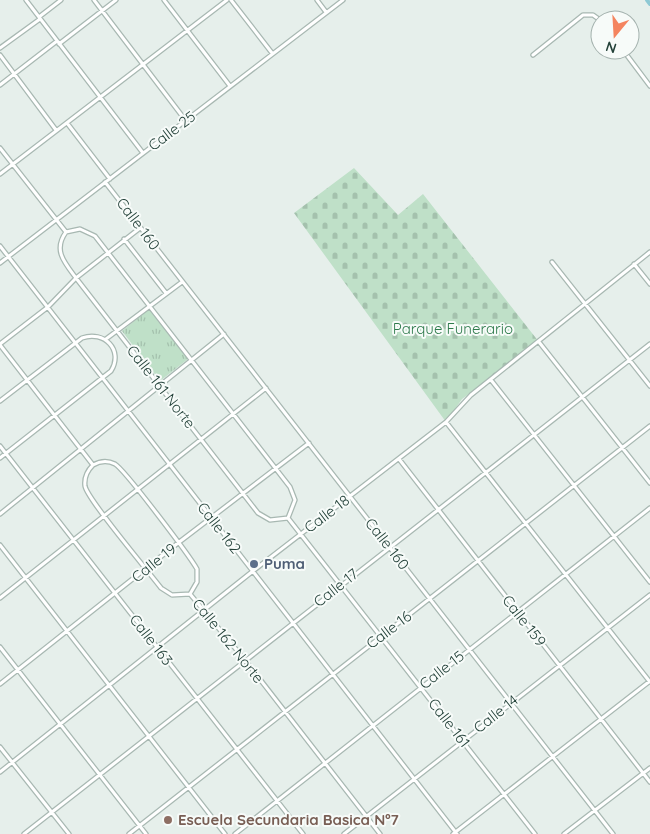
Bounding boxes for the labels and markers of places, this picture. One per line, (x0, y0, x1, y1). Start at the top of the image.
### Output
place label: Puma (264, 554, 305, 573)
marker: Puma (248, 558, 260, 570)
place label: Escuela Secundaria Basica Nº7 (178, 810, 399, 829)
marker: Escuela Secundaria Basica Nº7 (162, 814, 174, 826)

